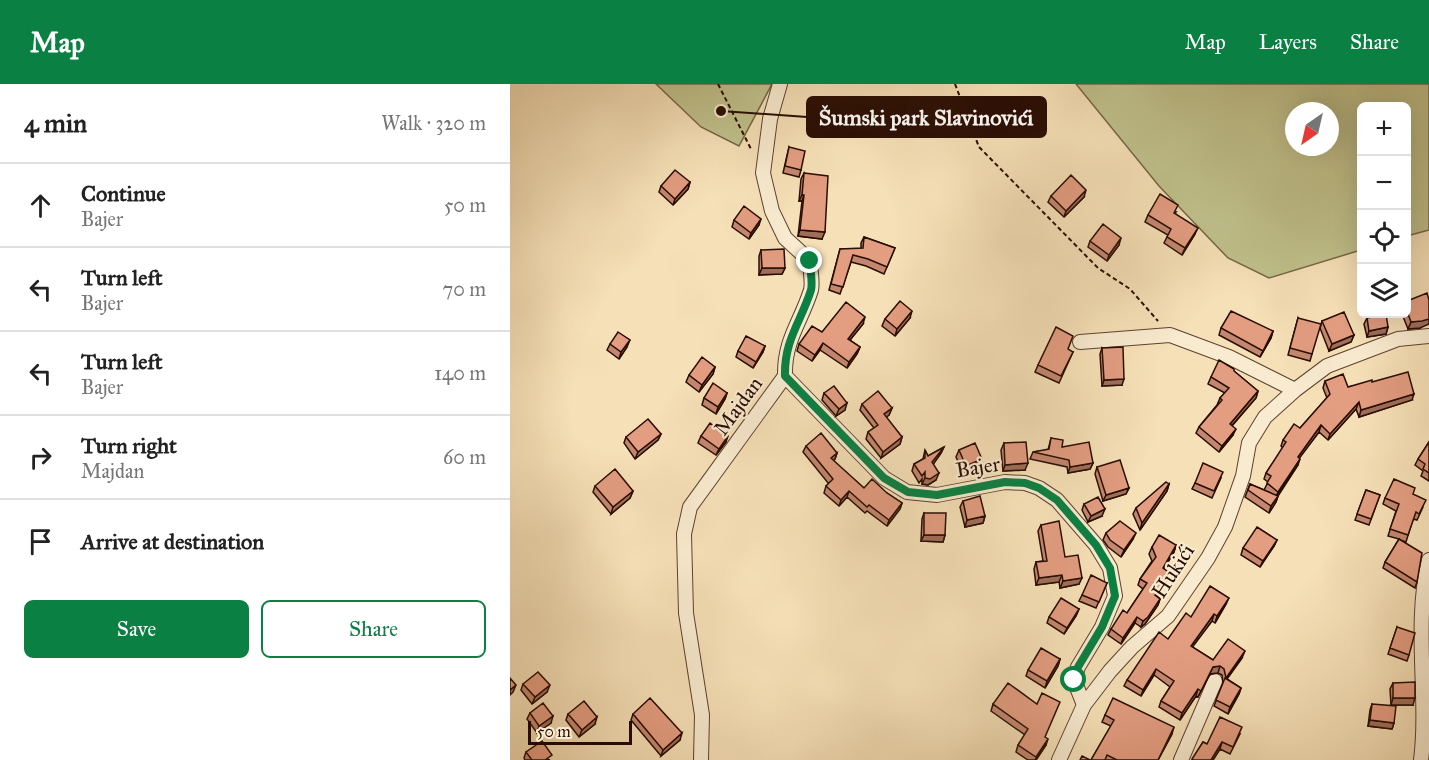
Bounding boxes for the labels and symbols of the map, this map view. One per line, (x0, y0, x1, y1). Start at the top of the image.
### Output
callout: Šumski park Slavinovići (807, 97, 1046, 137)
north arrow (1285, 102, 1339, 156)
text: Šumski park Slavinovići (819, 104, 1034, 131)
route end (796, 247, 822, 273)
street label: Majdan (708, 371, 768, 441)
street label: Bajer (954, 451, 1002, 483)
street label: Hukići (1146, 539, 1200, 603)
route start (1060, 666, 1086, 692)
scale bar (528, 718, 632, 746)

